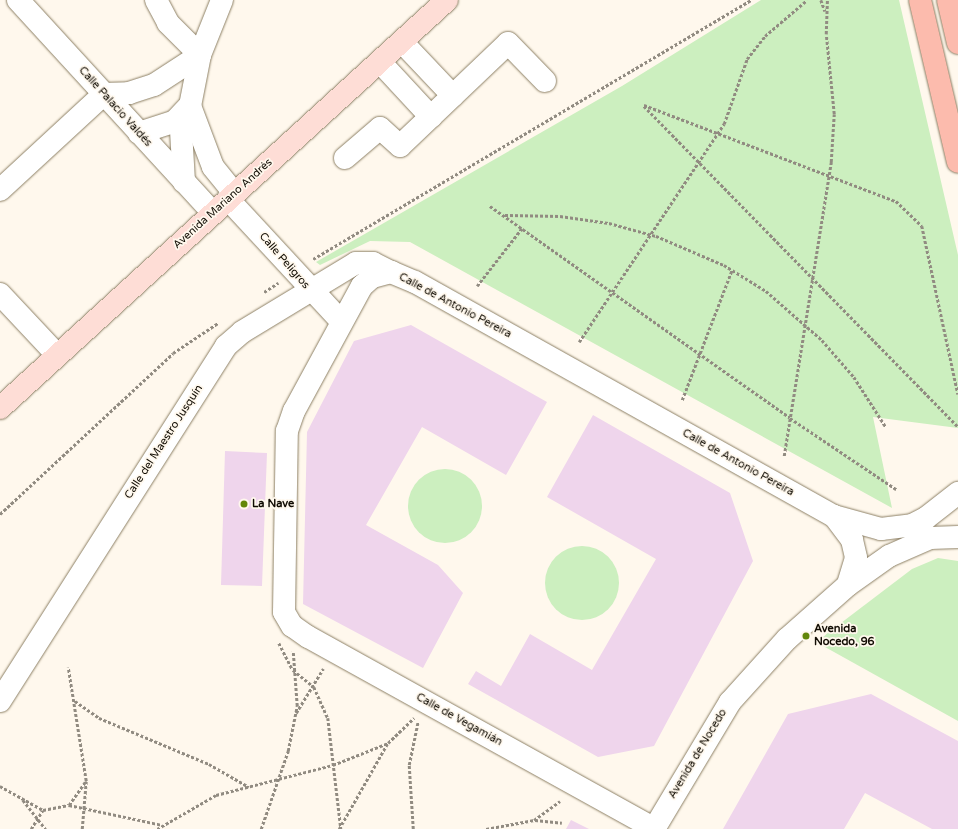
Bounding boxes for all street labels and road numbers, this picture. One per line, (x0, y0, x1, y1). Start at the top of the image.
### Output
street label: Calle Palacio Valdés (76, 64, 154, 150)
street label: Avenida Mariano Andrés (171, 156, 275, 252)
street label: Calle Peligros (256, 230, 312, 292)
street label: Calle de Antonio Pereira (396, 271, 514, 341)
street label: Calle del Maestro Jusquín (122, 382, 206, 502)
street label: Calle de Antonio Pereira (680, 427, 796, 499)
street label: Calle de Vegamián (414, 691, 504, 749)
street label: Avenida de Nocedo (666, 707, 730, 801)

